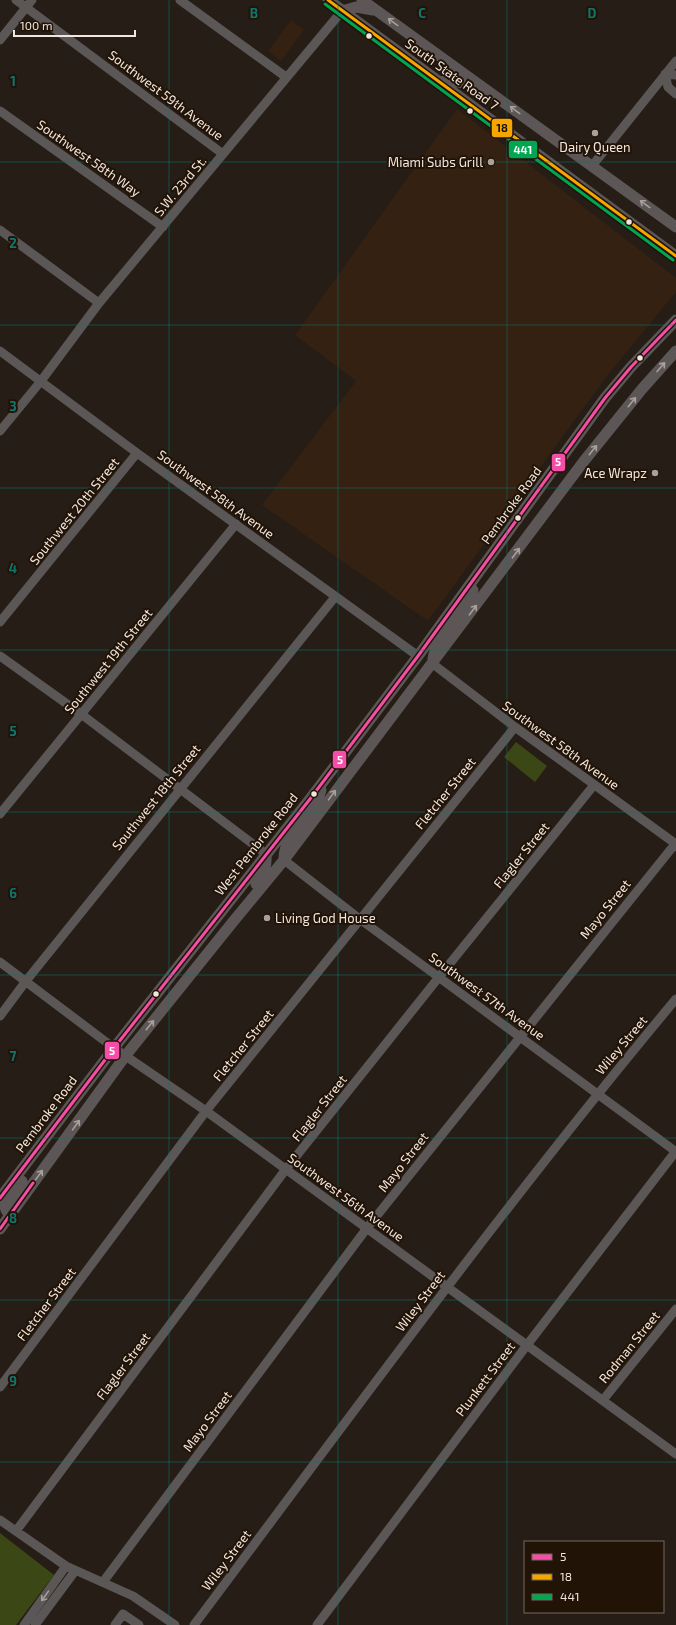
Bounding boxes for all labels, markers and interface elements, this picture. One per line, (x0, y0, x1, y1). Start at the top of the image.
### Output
text: B (250, 5, 258, 21)
text: C (418, 5, 426, 21)
text: D (588, 5, 597, 21)
scale bar (14, 12, 135, 38)
text: 100 m (20, 18, 52, 32)
one-way arrow (387, 18, 398, 26)
unlabelled marker (364, 31, 374, 41)
street label: South State Road 7 (402, 35, 502, 113)
street label: Southwest 59th Avenue (105, 47, 227, 143)
text: 1 (10, 73, 16, 89)
unlabelled marker (465, 106, 475, 116)
one-way arrow (510, 106, 521, 114)
street label: Southwest 58th Way (34, 116, 144, 200)
line badge: 18 (491, 118, 513, 138)
text: 18 (496, 121, 508, 134)
marker: Dairy Queen (590, 128, 600, 138)
place label: Dairy Queen (559, 139, 631, 155)
line badge: 441 (508, 140, 538, 159)
text: 441 (514, 143, 532, 156)
street label: S.W. 23rd St. (150, 153, 210, 219)
place label: Miami Subs Grill (388, 154, 483, 170)
marker: Miami Subs Grill (486, 157, 496, 167)
one-way arrow (639, 200, 650, 208)
unlabelled marker (624, 217, 634, 227)
text: 2 (9, 235, 17, 251)
unlabelled marker (635, 353, 645, 363)
one-way arrow (656, 362, 666, 372)
one-way arrow (627, 396, 636, 407)
text: 3 (9, 398, 17, 414)
one-way arrow (589, 444, 597, 455)
street label: Southwest 58th Avenue (155, 446, 277, 542)
line badge: 5 (551, 453, 566, 472)
street label: Southwest 20th Street (26, 454, 122, 568)
text: 5 (555, 455, 561, 468)
street label: Pembroke Road (477, 463, 545, 547)
place label: Ace Wrapz (584, 465, 647, 481)
marker: Ace Wrapz (650, 468, 660, 478)
unlabelled marker (513, 513, 523, 523)
one-way arrow (512, 547, 520, 558)
text: 4 (9, 560, 17, 576)
street label: Southwest 19th Street (61, 605, 155, 717)
one-way arrow (468, 605, 477, 616)
street label: Southwest 58th Avenue (500, 697, 622, 793)
text: 5 (9, 723, 17, 739)
street label: Southwest 18th Street (108, 741, 204, 853)
line badge: 5 (332, 750, 347, 769)
text: 5 (337, 753, 343, 766)
street label: Fletcher Street (411, 754, 479, 832)
unlabelled marker (309, 789, 319, 799)
street label: West Pembroke Road (211, 790, 301, 898)
one-way arrow (328, 790, 336, 801)
street label: Flagler Street (490, 819, 552, 891)
street label: Mayo Street (576, 876, 634, 942)
text: 6 (9, 885, 17, 901)
place label: Living God House (275, 910, 376, 926)
marker: Living God House (262, 913, 272, 923)
street label: Southwest 57th Avenue (426, 949, 548, 1043)
unlabelled marker (151, 989, 161, 999)
street label: Fletcher Street (209, 1006, 277, 1084)
street label: Wiley Street (592, 1012, 650, 1078)
one-way arrow (146, 1019, 155, 1030)
line badge: 5 (104, 1041, 120, 1060)
text: 5 (109, 1044, 115, 1057)
text: 7 (10, 1048, 17, 1064)
street label: Flagler Street (288, 1071, 350, 1144)
street label: Pembroke Road (12, 1072, 80, 1156)
one-way arrow (71, 1119, 80, 1130)
street label: Mayo Street (375, 1129, 431, 1195)
street label: Southwest 56th Avenue (285, 1149, 407, 1245)
one-way arrow (35, 1169, 43, 1180)
text: 8 (9, 1210, 17, 1226)
street label: Fletcher Street (13, 1264, 79, 1344)
street label: Wiley Street (392, 1267, 448, 1335)
street label: Rodman Street (595, 1308, 663, 1386)
street label: Flagler Street (93, 1329, 154, 1403)
street label: Plunkett Street (452, 1339, 518, 1419)
text: 9 (9, 1373, 17, 1389)
street label: Mayo Street (179, 1387, 235, 1454)
street label: Wiley Street (198, 1526, 254, 1594)
legend (524, 1541, 664, 1613)
text: 5 (560, 1549, 566, 1563)
text: 18 (560, 1569, 572, 1583)
text: 441 (560, 1589, 580, 1603)
one-way arrow (41, 1590, 49, 1601)

